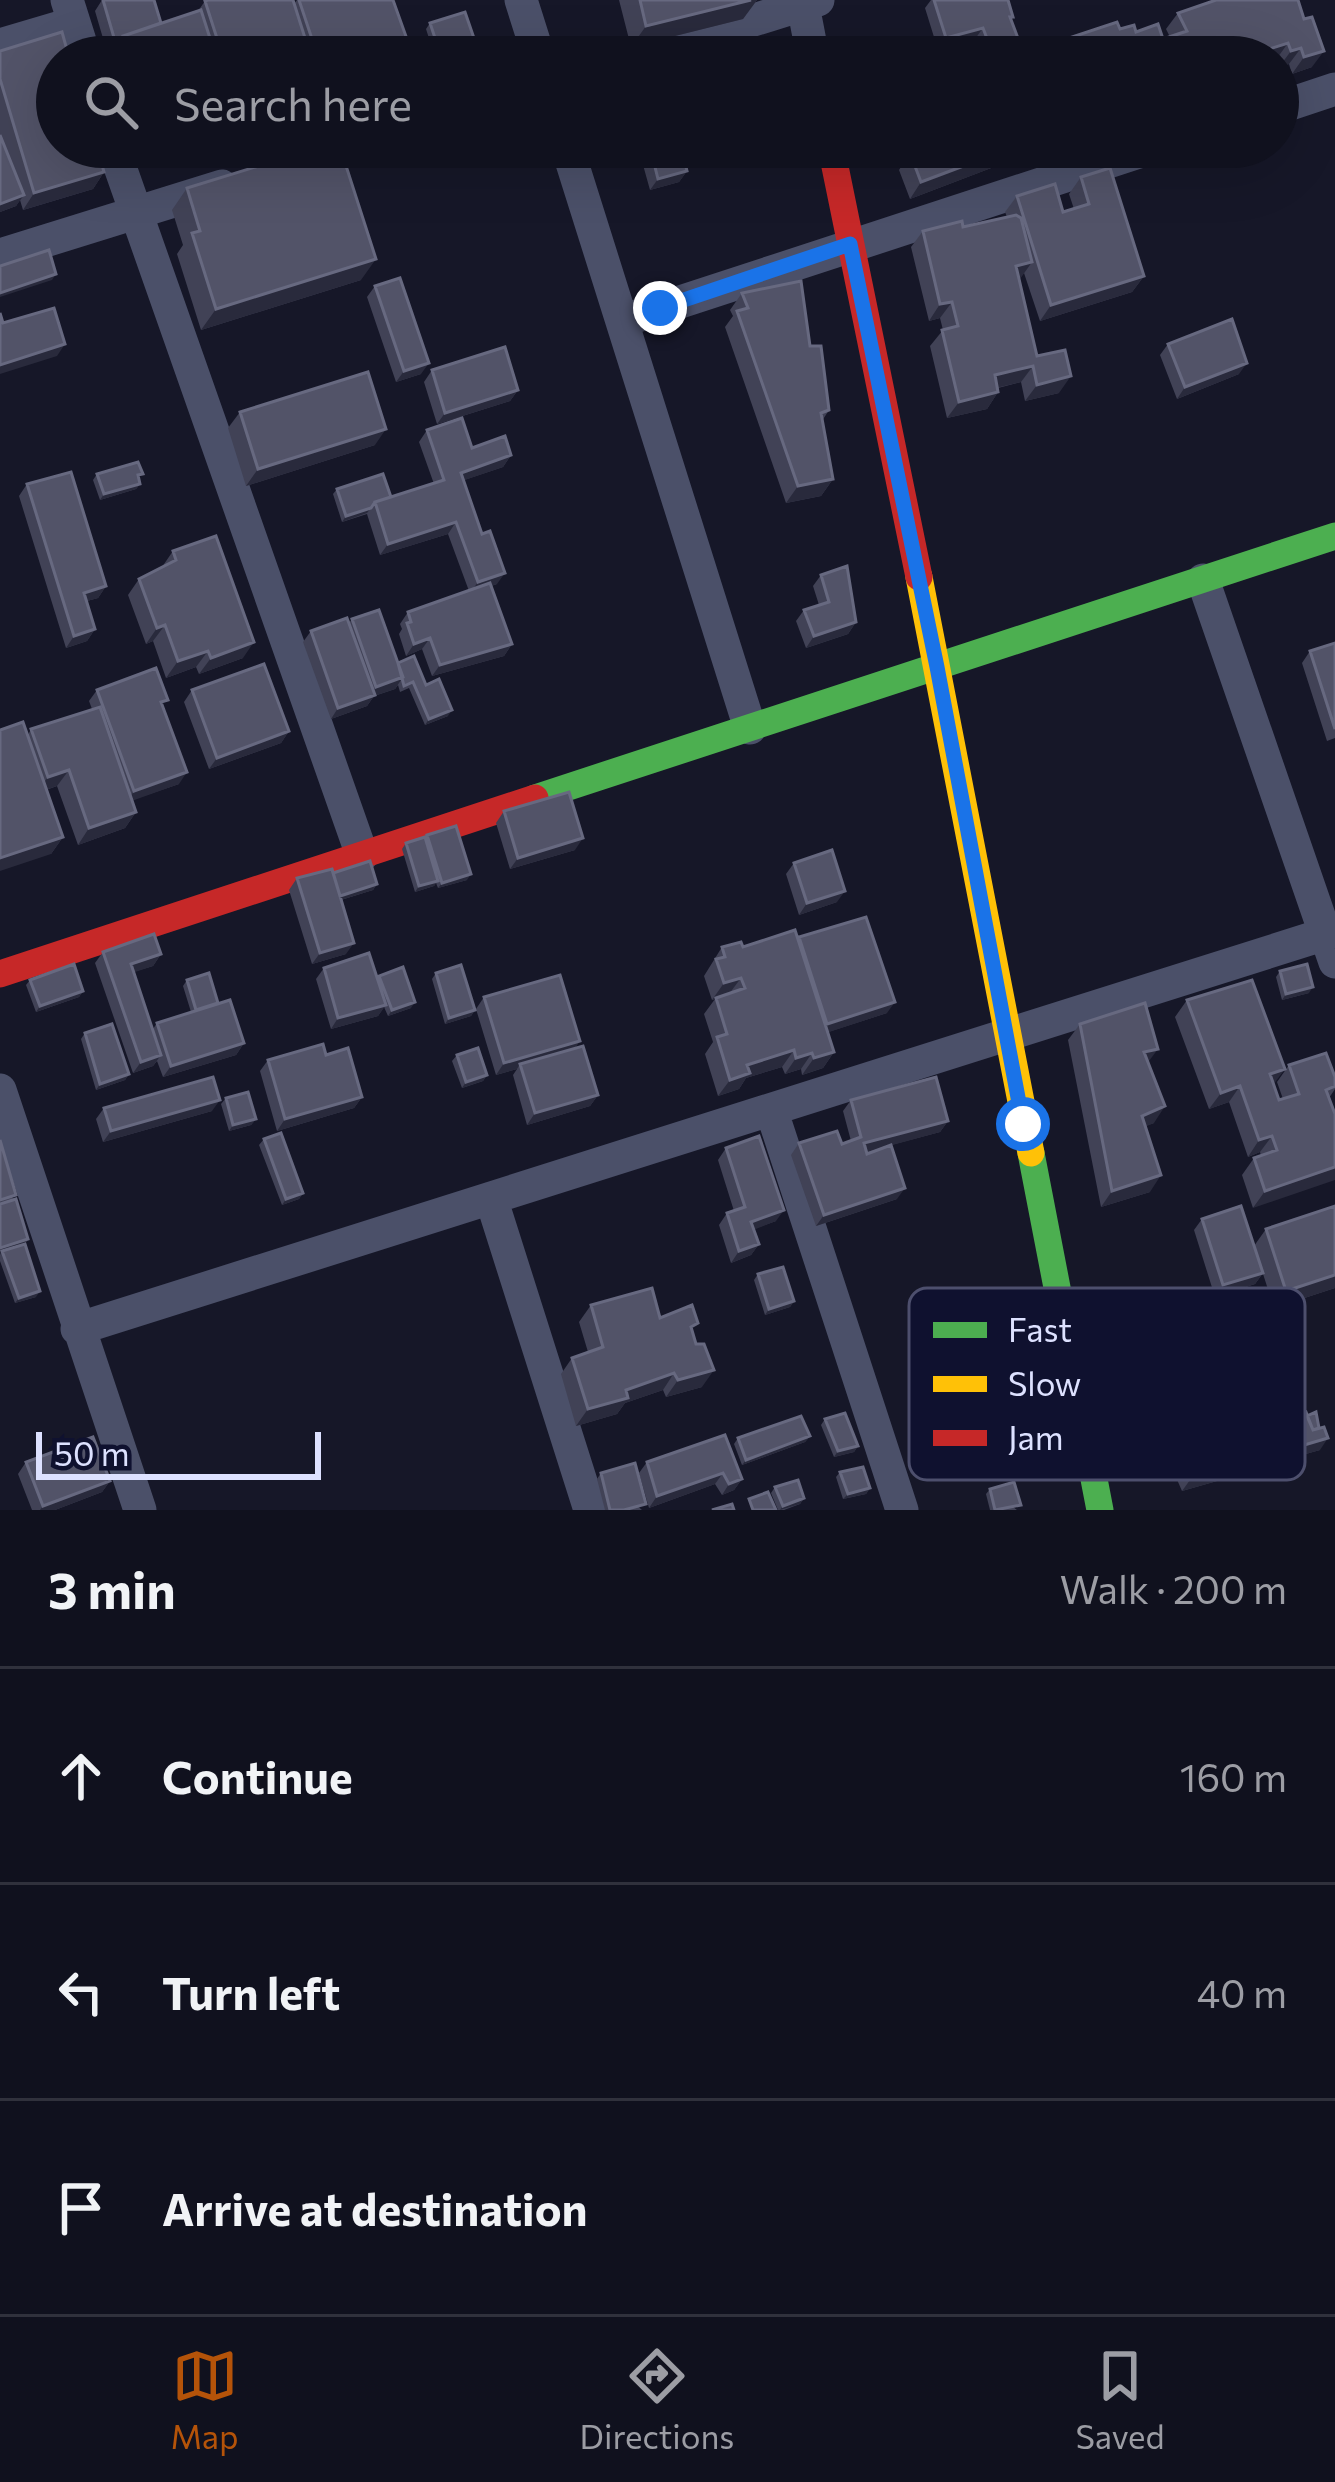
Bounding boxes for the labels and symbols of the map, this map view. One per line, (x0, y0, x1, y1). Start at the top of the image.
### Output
route end (633, 281, 687, 335)
route start (996, 1097, 1050, 1151)
legend (909, 1288, 1305, 1480)
text: Fast (1008, 1308, 1072, 1349)
text: Slow (1008, 1362, 1081, 1403)
text: Jam (1008, 1416, 1064, 1457)
scale bar (36, 1426, 321, 1479)

